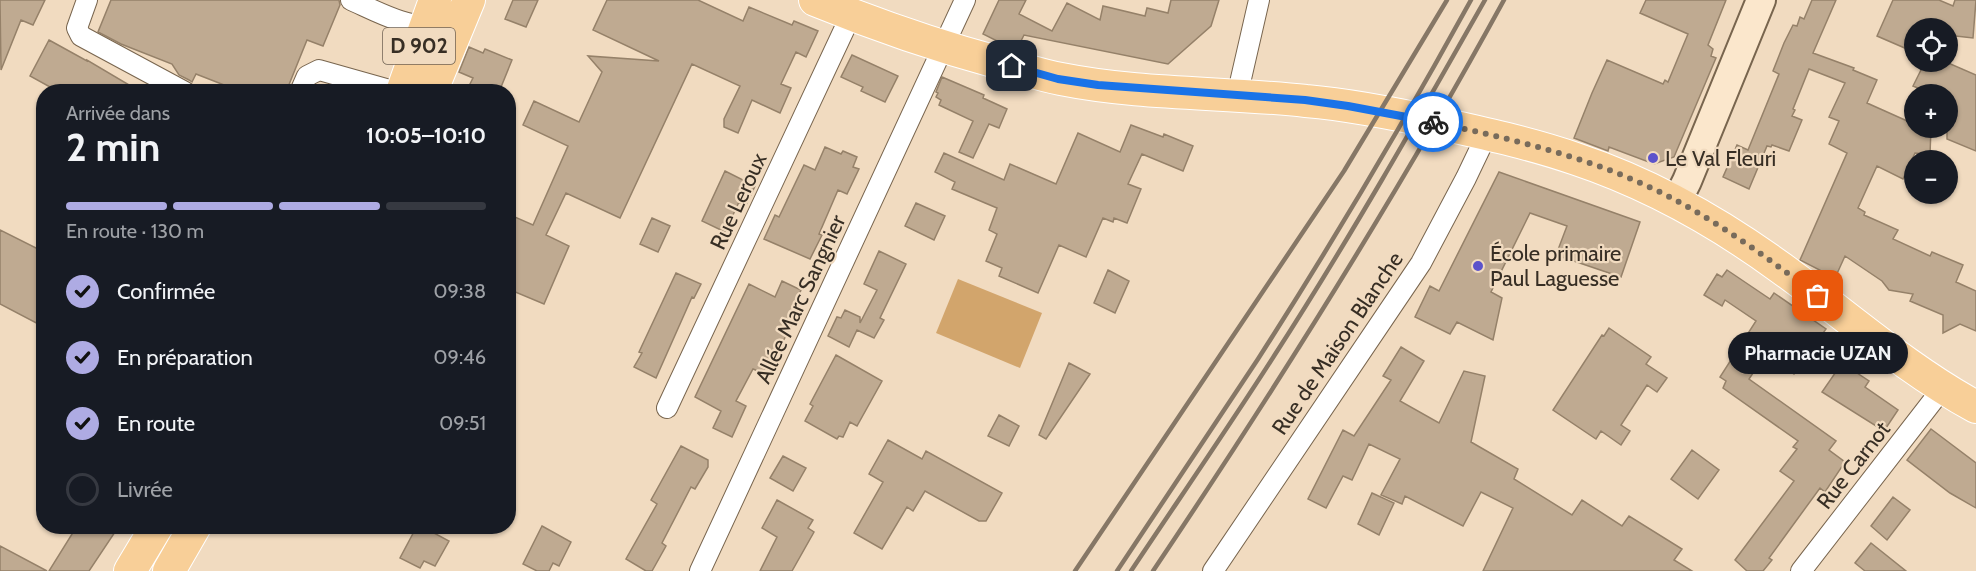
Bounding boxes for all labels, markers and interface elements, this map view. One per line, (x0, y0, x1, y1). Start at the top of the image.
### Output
map controls (1904, 18, 1958, 204)
button: locate (1904, 18, 1958, 72)
road number: D 902 (383, 28, 455, 64)
pin (986, 40, 1037, 91)
icon: home (995, 49, 1028, 82)
button: + (1904, 84, 1958, 138)
courier (1403, 92, 1463, 152)
text: Arrivée dans (66, 101, 170, 125)
icon: bike (1417, 106, 1450, 139)
text: 10:05–10:10 (366, 122, 486, 149)
text: 2 min (66, 123, 160, 171)
place label: Le Val Fleuri (1665, 145, 1776, 172)
street label: Rue Leroux (704, 148, 773, 254)
button: − (1904, 150, 1958, 204)
marker: Le Val Fleuri (1646, 151, 1660, 165)
street label: Allée Marc Sangnier (750, 211, 851, 388)
text: En route · 130 m (66, 219, 204, 243)
place label: École primaire Paul Laguesse (1490, 240, 1621, 292)
street label: Rue de Maison Blanche (1266, 247, 1409, 440)
marker: École primaire Paul Laguesse (1471, 259, 1485, 273)
pin (1792, 270, 1843, 321)
icon: check (66, 275, 99, 308)
text: Confirmée (117, 278, 215, 305)
text: 09:38 (434, 279, 486, 303)
icon: bag (1801, 279, 1834, 312)
callout: Pharmacie UZAN (1728, 332, 1908, 374)
icon: check (66, 341, 99, 374)
text: Pharmacie UZAN (1744, 341, 1892, 365)
text: En préparation (117, 344, 253, 371)
text: 09:46 (434, 345, 486, 369)
icon: check (66, 407, 99, 440)
text: En route (117, 410, 195, 437)
text: 09:51 (439, 411, 486, 435)
street label: Rue Carnot (1811, 416, 1896, 514)
text: Livrée (117, 476, 173, 503)

